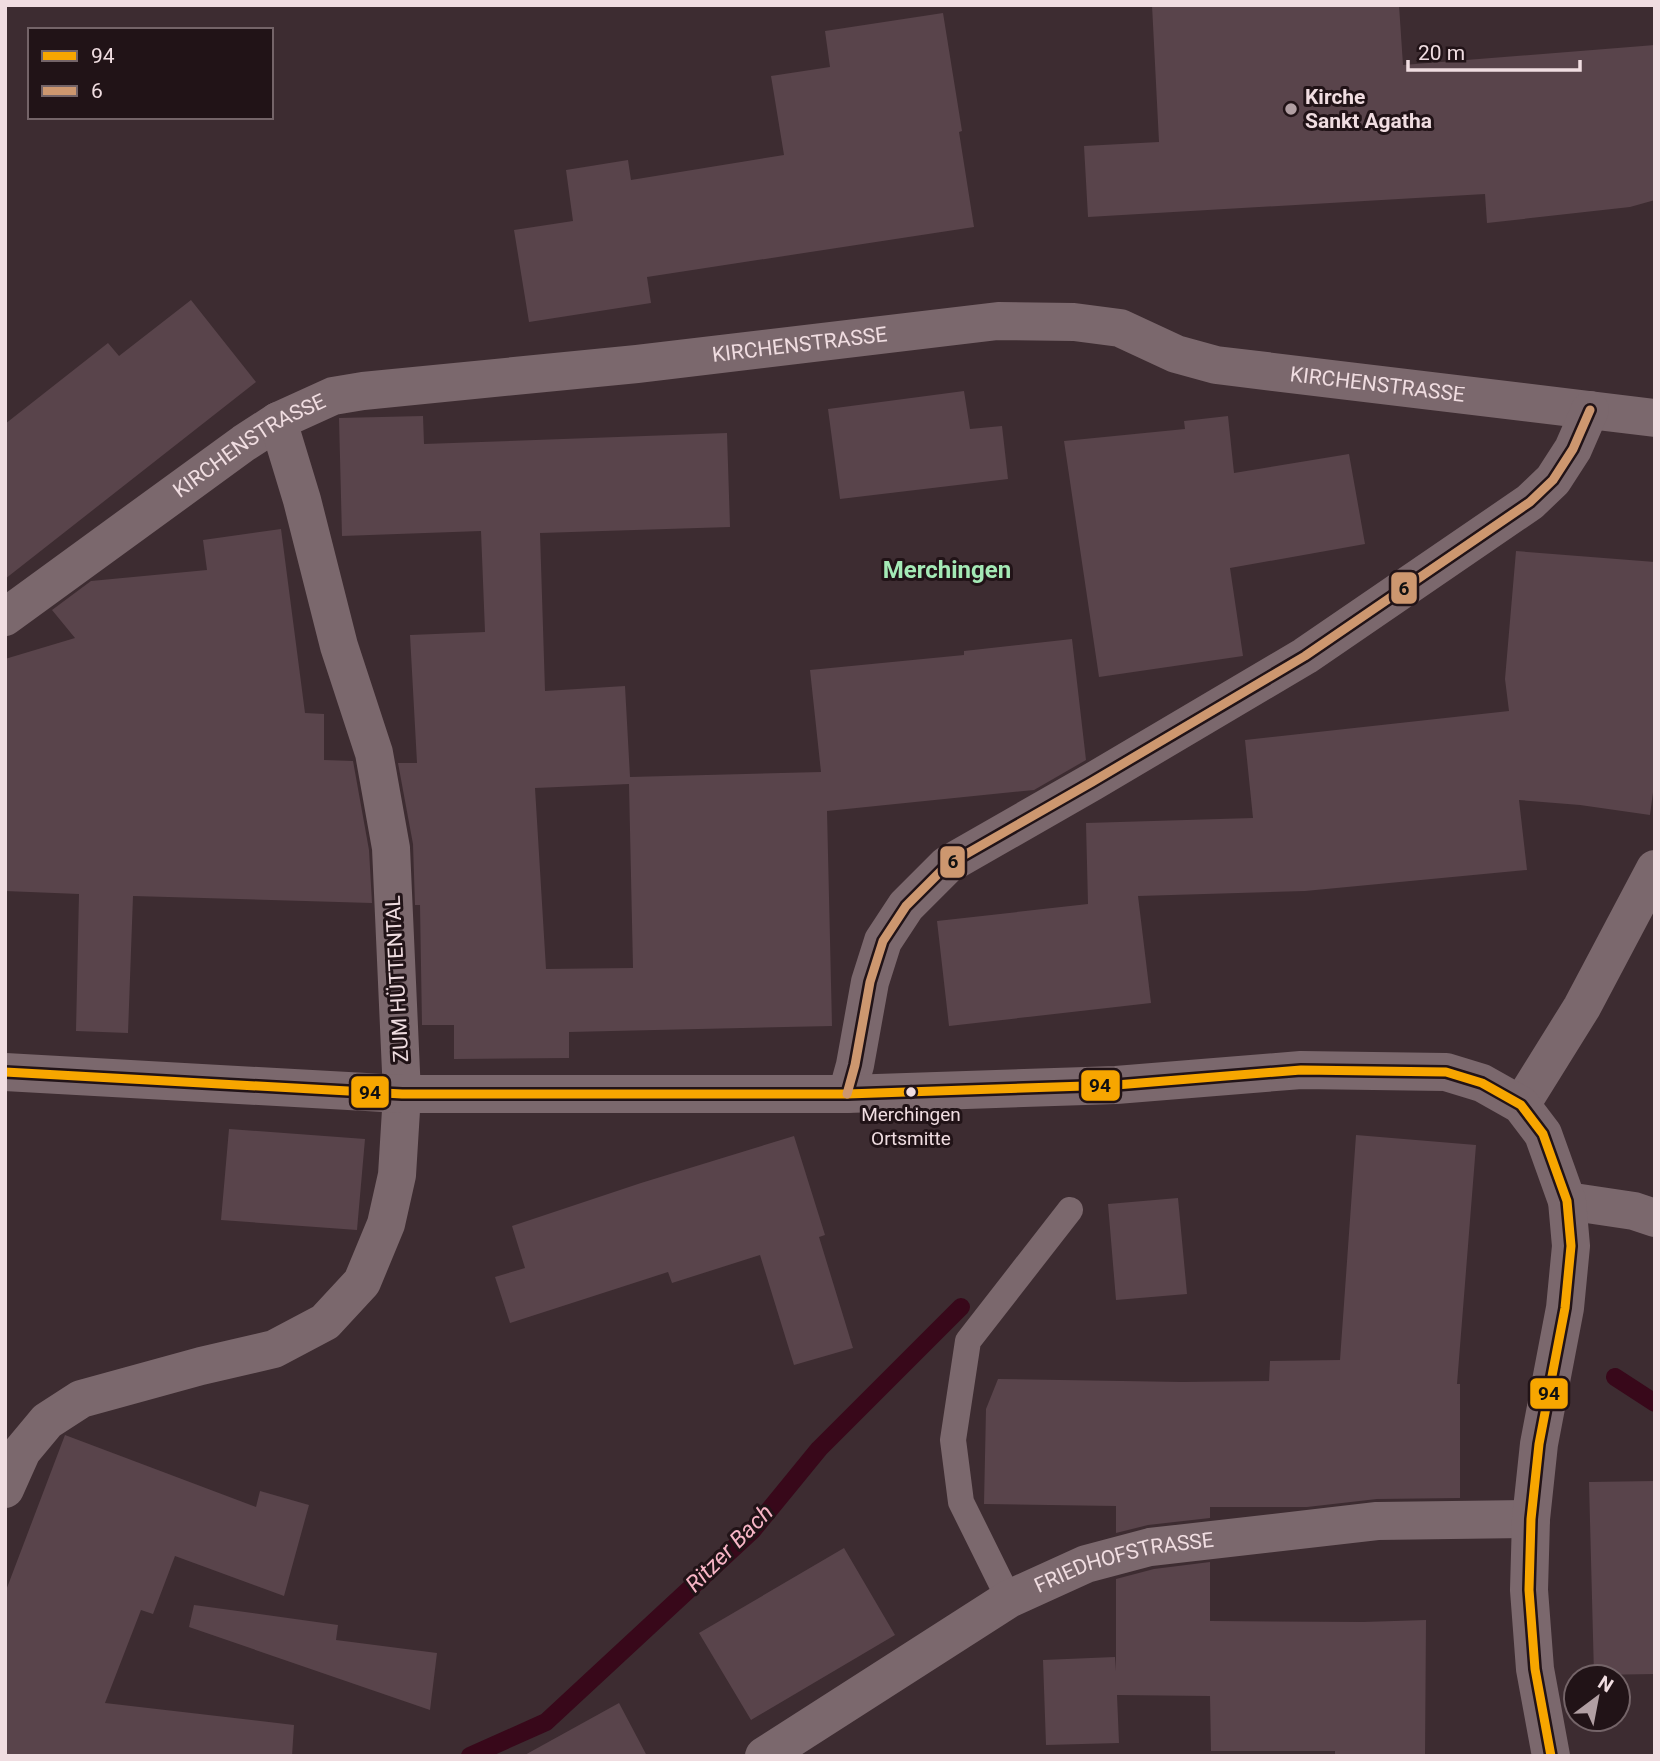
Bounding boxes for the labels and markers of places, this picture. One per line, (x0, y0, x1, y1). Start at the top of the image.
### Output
place label: Kirche Sankt Agatha (1305, 85, 1432, 133)
marker: Kirche Sankt Agatha (1283, 101, 1299, 117)
marker: Merchingen Ortsmitte (904, 1085, 918, 1099)
place label: Merchingen Ortsmitte (861, 1103, 961, 1150)

